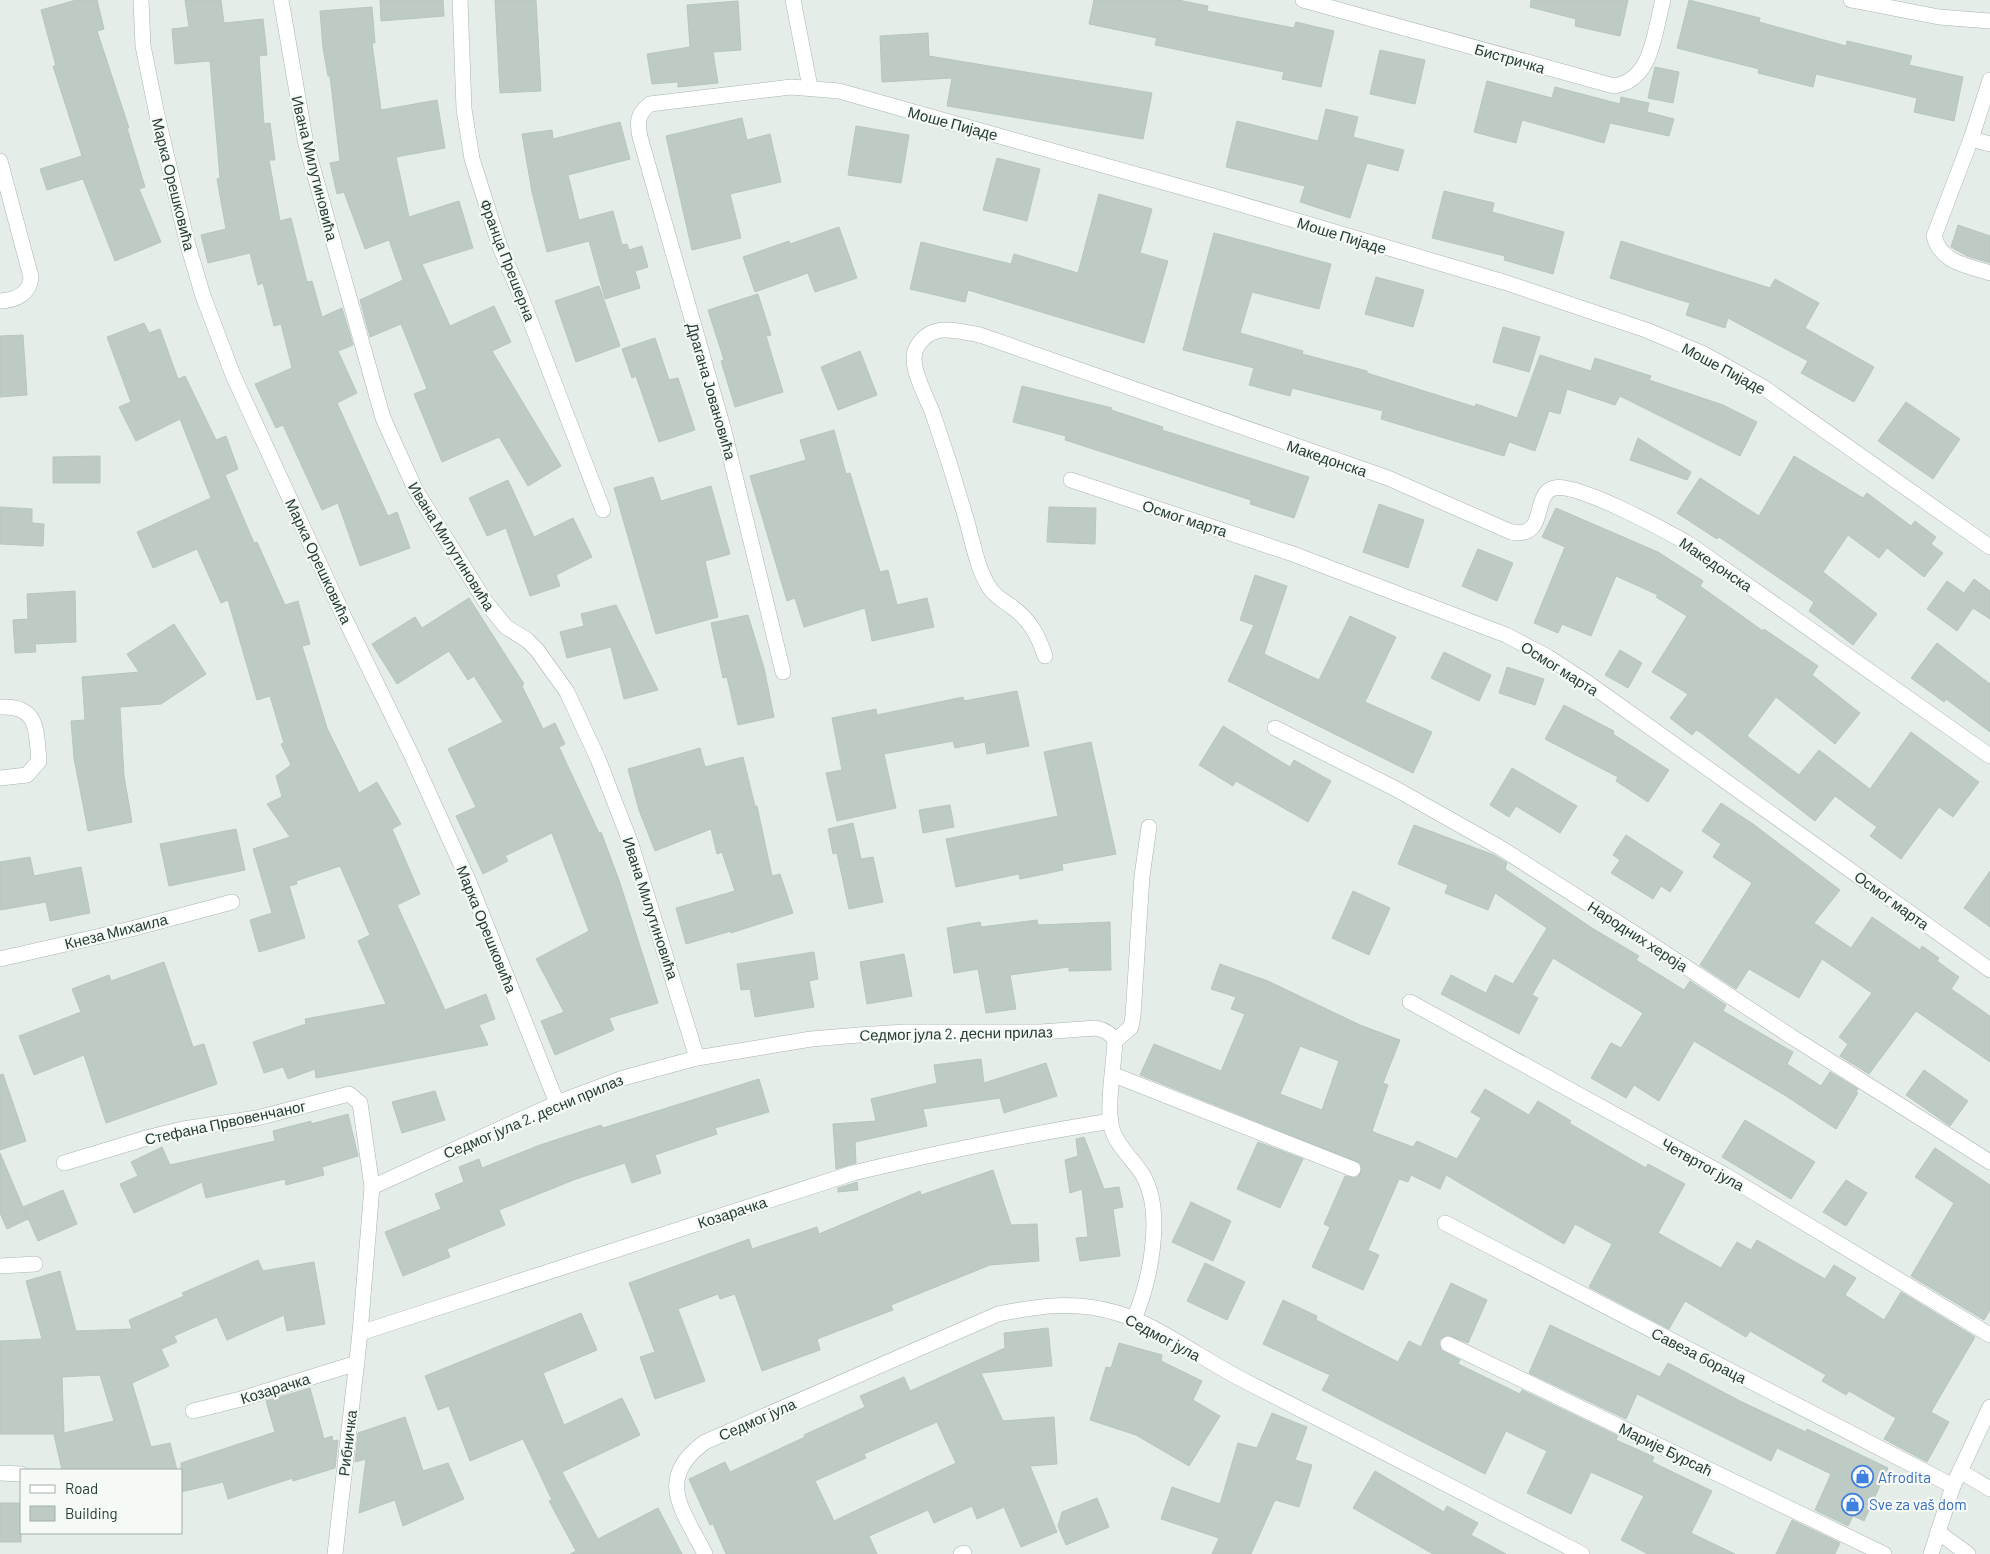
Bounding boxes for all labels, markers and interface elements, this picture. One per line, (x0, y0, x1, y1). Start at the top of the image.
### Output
street label: Бистричка (1473, 39, 1548, 77)
street label: Ивана Милутиновића (288, 94, 342, 243)
street label: Моше Пијаде (906, 102, 1000, 144)
street label: Марка Орешковића (149, 116, 199, 253)
street label: Франца Прешерна (476, 197, 540, 324)
street label: Моше Пијаде (1295, 213, 1389, 257)
street label: Драгана Јовановића (684, 320, 740, 462)
street label: Моше Пијаде (1679, 338, 1769, 398)
street label: Македонска (1284, 436, 1370, 480)
street label: Ивана Милутиновића (405, 478, 499, 614)
street label: Марка Орешковића (282, 496, 356, 627)
street label: Осмог марта (1140, 496, 1230, 540)
street label: Македонска (1676, 533, 1756, 595)
street label: Осмог марта (1518, 637, 1603, 699)
street label: Ивана Милутиновића (619, 835, 683, 982)
street label: Марка Орешковића (453, 863, 521, 996)
street label: Осмог марта (1851, 867, 1933, 934)
street label: Народних хероја (1585, 897, 1692, 975)
street label: Кнеза Михаила (63, 909, 170, 952)
street label: Седмог јула 2. десни прилаз (859, 1022, 1053, 1044)
street label: Седмог јула 2. десни прилаз (440, 1070, 626, 1162)
street label: Стефана Првовенчаног (143, 1096, 308, 1148)
street label: Четвртог јула (1658, 1134, 1748, 1194)
street label: Козарачка (695, 1192, 769, 1232)
street label: Седмог јула (1122, 1310, 1204, 1365)
street label: Савеза бораца (1649, 1323, 1750, 1387)
street label: Козарачка (238, 1369, 312, 1407)
street label: Седмог јула (716, 1394, 799, 1444)
street label: Рибничка (334, 1408, 360, 1477)
street label: Марије Бурсаћ (1616, 1419, 1716, 1479)
shop icon: Afrodita (1850, 1465, 1874, 1489)
place label: Afrodita (1878, 1468, 1931, 1486)
legend (20, 1469, 182, 1534)
text: Road (65, 1479, 98, 1497)
shop icon: Sve za vaš dom (1841, 1492, 1865, 1516)
place label: Sve za vaš dom (1869, 1495, 1967, 1513)
text: Building (65, 1504, 118, 1522)

